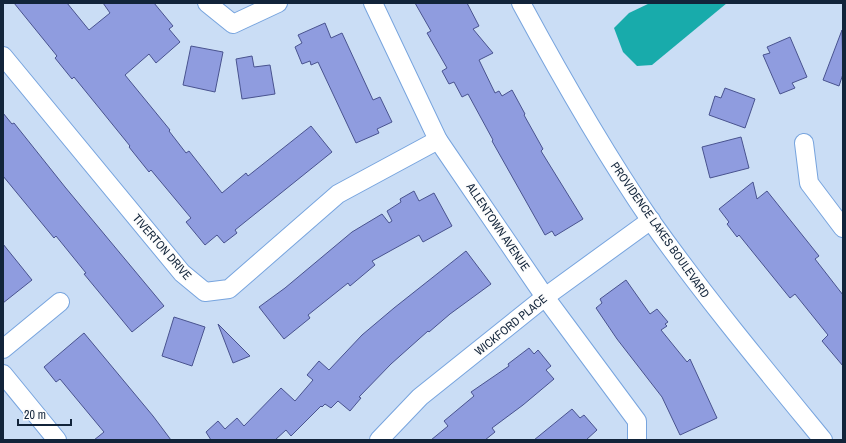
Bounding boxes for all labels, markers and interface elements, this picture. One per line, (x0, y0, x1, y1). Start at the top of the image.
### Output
street label: PROVIDENCE LAKES BOULEVARD (607, 159, 713, 301)
street label: ALLENTOWN AVENUE (462, 179, 533, 274)
street label: TIVERTON DRIVE (129, 211, 195, 283)
street label: WICKFORD PLACE (472, 291, 550, 359)
scale bar (18, 401, 71, 427)
text: 20 m (24, 407, 46, 423)

